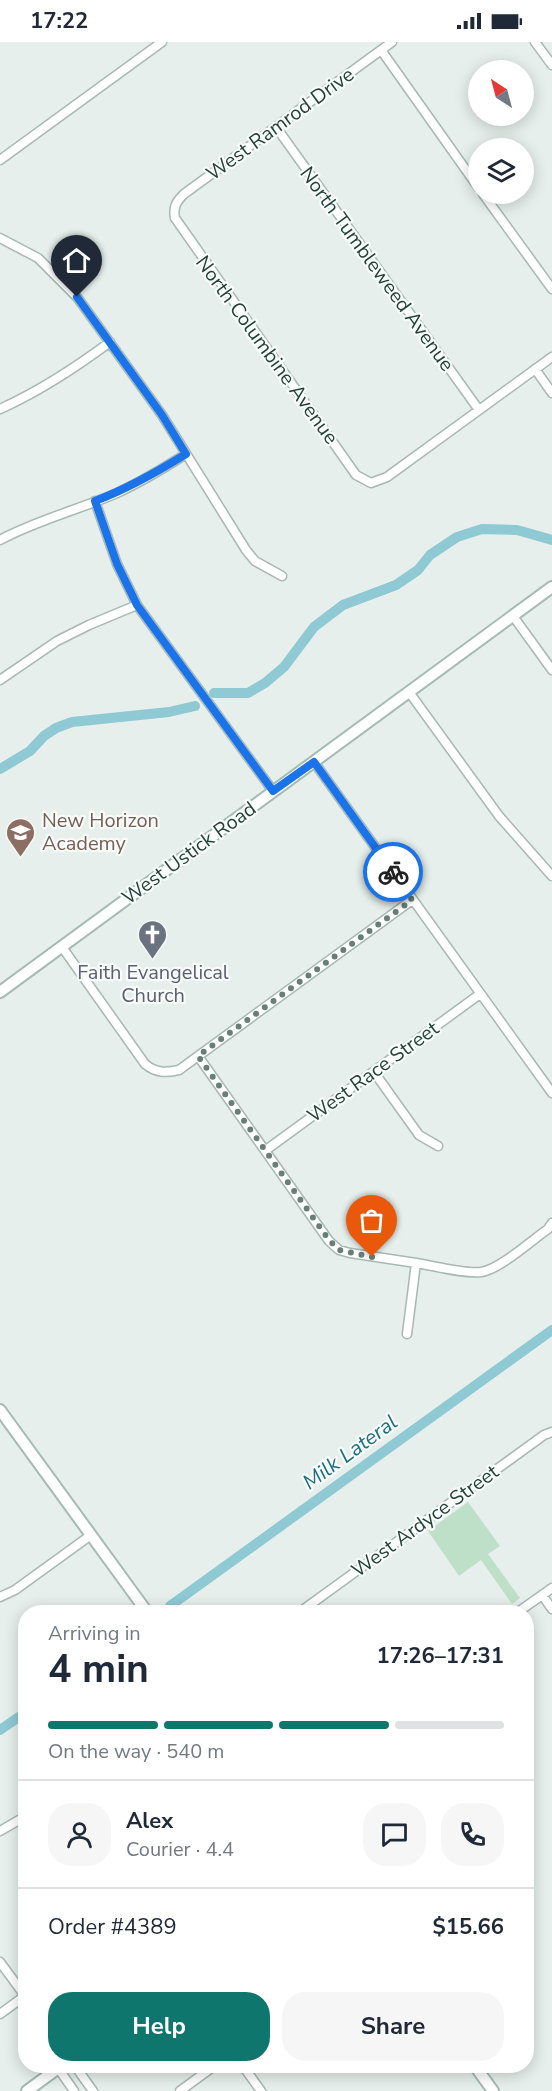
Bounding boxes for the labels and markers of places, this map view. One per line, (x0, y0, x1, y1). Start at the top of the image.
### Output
pin (51, 235, 102, 297)
place label: New Horizon Academy (42, 807, 159, 857)
school or university icon: New Horizon Academy (5, 816, 37, 858)
church icon: Faith Evangelical Church (137, 918, 169, 960)
place label: Faith Evangelical Church (77, 959, 229, 1009)
pin (346, 1195, 397, 1257)

